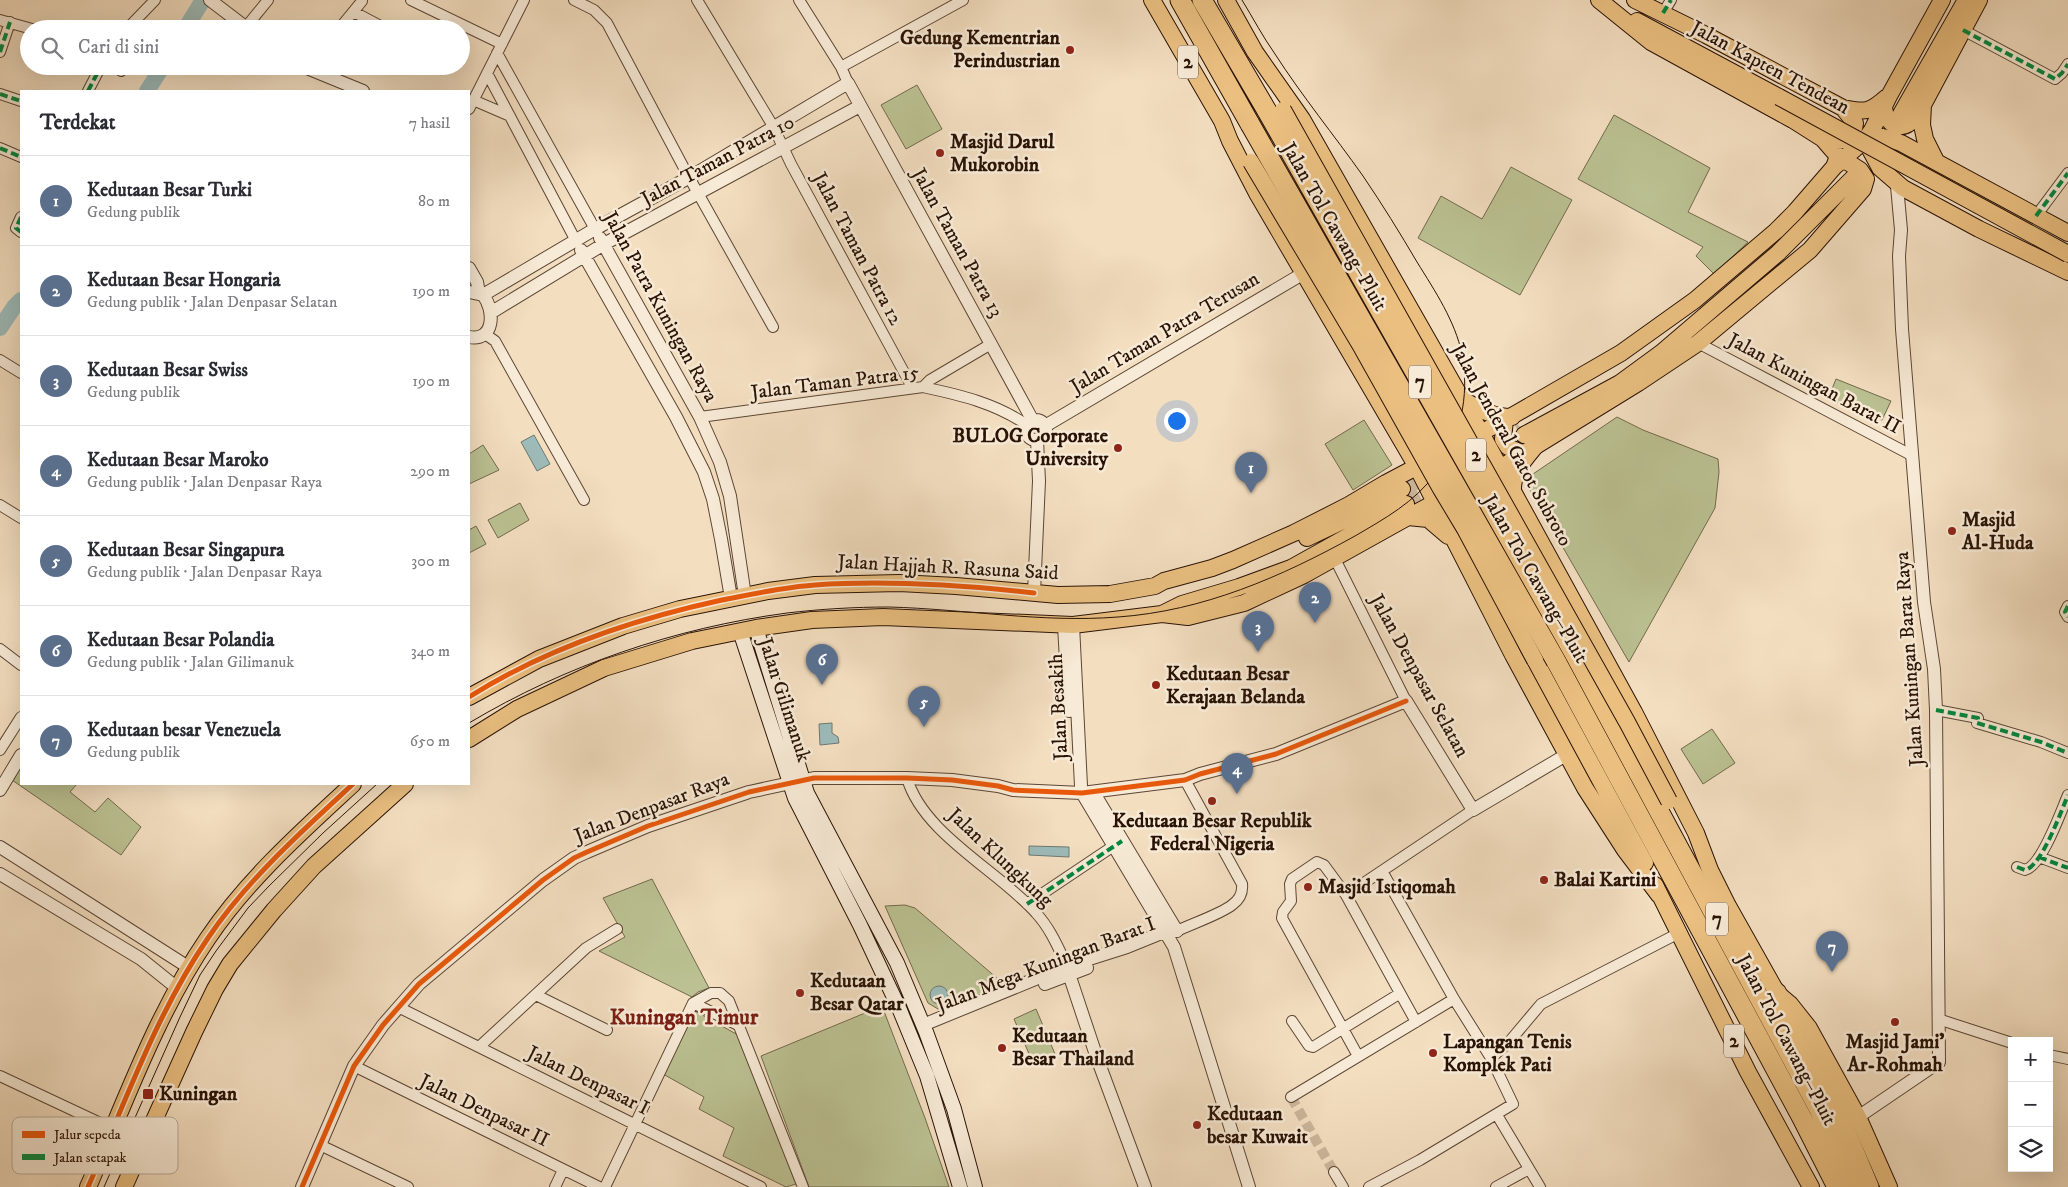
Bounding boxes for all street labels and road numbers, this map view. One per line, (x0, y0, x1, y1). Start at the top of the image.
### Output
street label: Jalan Kapten Tendean (1685, 15, 1854, 121)
road number: 2 (1178, 46, 1198, 78)
street label: Jalan Taman Patra 10 (635, 110, 799, 213)
street label: Jalan Tol Cawang–Pluit (1275, 136, 1392, 316)
street label: Jalan Taman Patra 13 (905, 162, 1008, 322)
street label: Jalan Taman Patra 12 (805, 167, 908, 330)
street label: Jalan Patra Kuningan Raya (596, 205, 723, 407)
street label: Jalan Taman Patra Terusan (1064, 266, 1265, 400)
street label: Jalan Kuningan Barat II (1722, 327, 1905, 440)
street label: Jalan Jenderal Gatot Subroto (1444, 337, 1577, 551)
street label: Jalan Taman Patra 15 (747, 360, 921, 406)
road number: 7 (1409, 366, 1431, 398)
road number: 2 (1466, 438, 1486, 472)
street label: Jalan Tol Cawang–Pluit (1476, 488, 1593, 668)
street label: Jalan Hajjah R. Rasuna Said (835, 550, 1059, 586)
street label: Jalan Kuningan Barat Raya (1890, 550, 1930, 769)
street label: Jalan Denpasar Selatan (1363, 588, 1475, 763)
street label: Jalan Gilimanuk (752, 633, 816, 765)
street label: Jalan Besakih (1044, 652, 1074, 763)
street label: Jalan Denpasar Raya (569, 767, 734, 850)
street label: Jalan Klungkung (941, 802, 1058, 913)
road number: 7 (1706, 902, 1728, 936)
street label: Jalan Mega Kuningan Barat I (931, 912, 1159, 1019)
street label: Jalan Tol Cawang–Pluit (1729, 948, 1842, 1130)
road number: 2 (1724, 1024, 1744, 1058)
street label: Jalan Denpasar I (521, 1040, 653, 1121)
street label: Jalan Denpasar II (413, 1068, 553, 1153)

